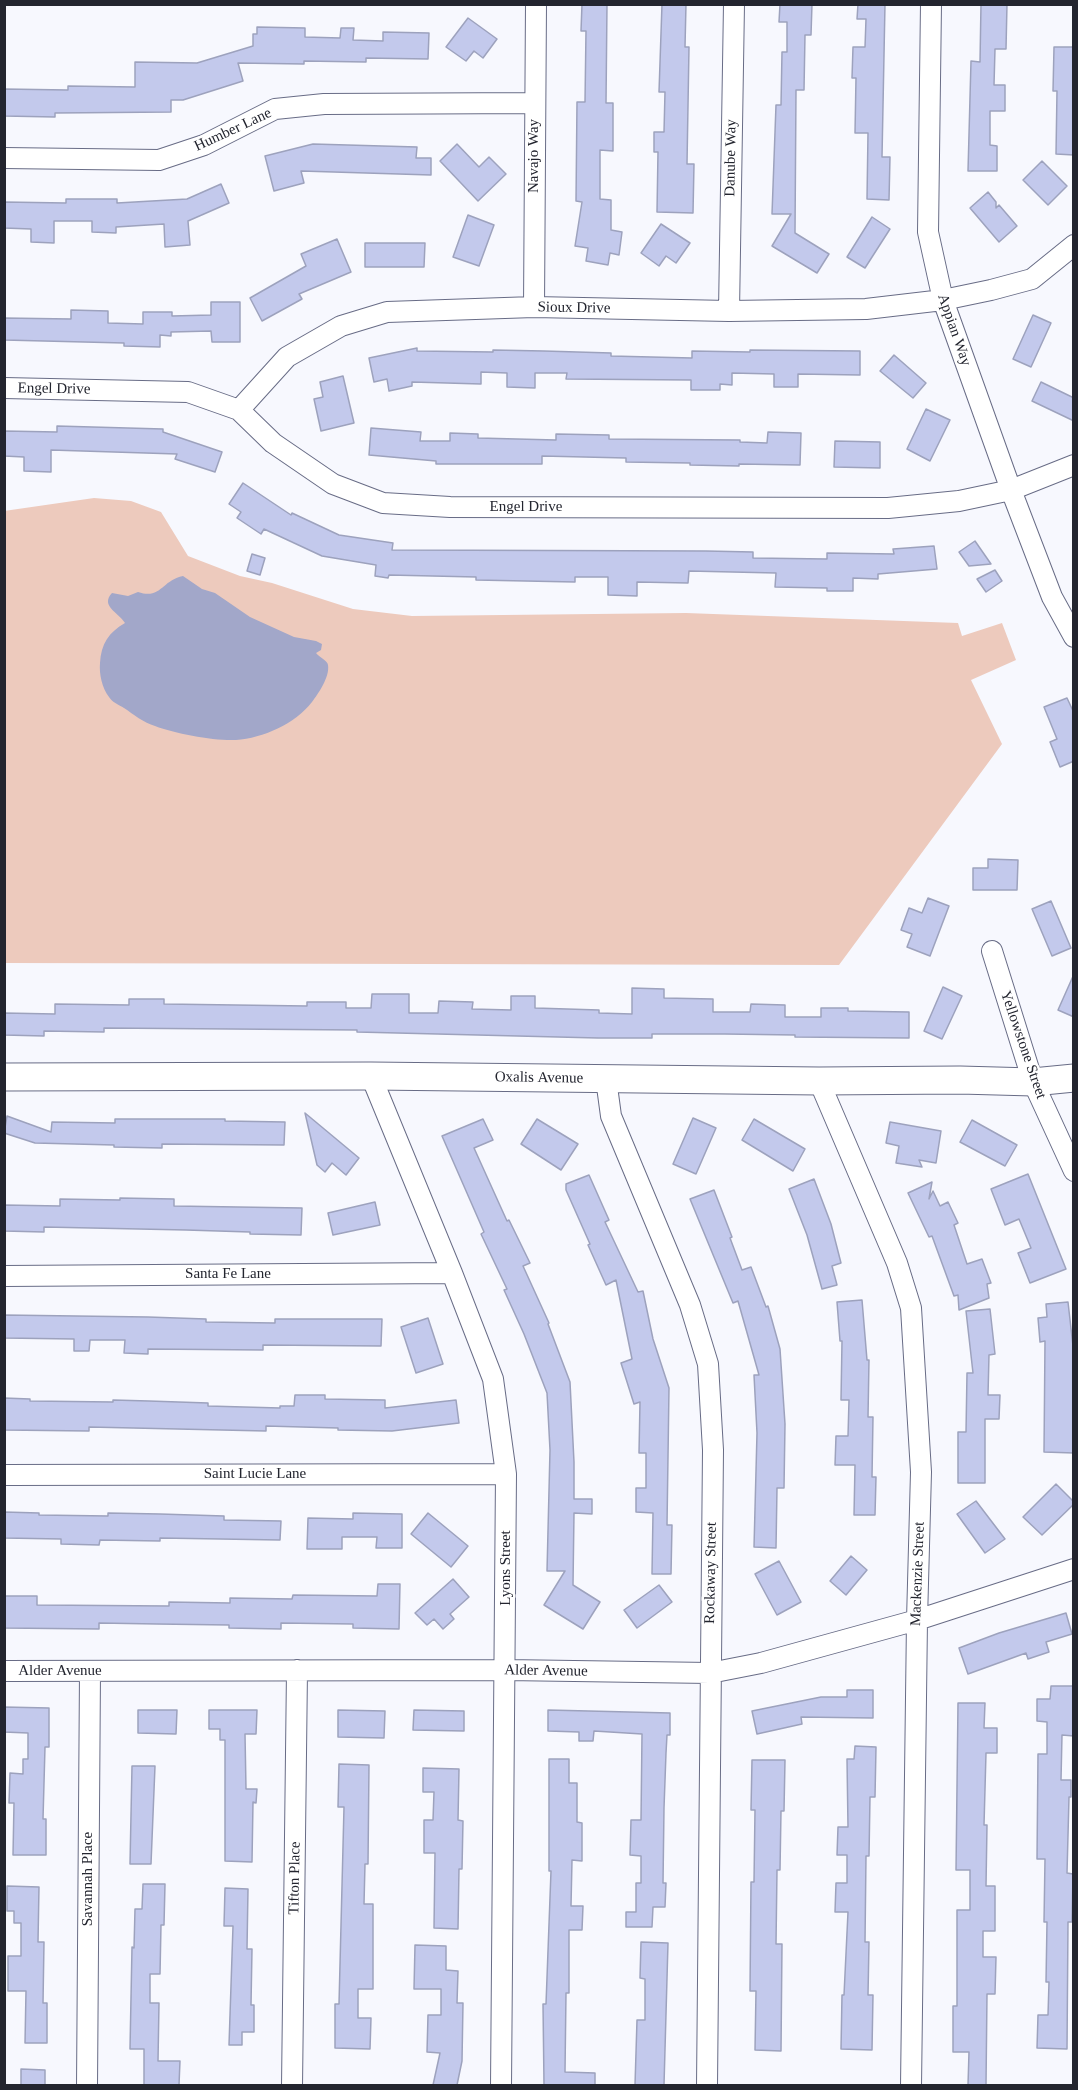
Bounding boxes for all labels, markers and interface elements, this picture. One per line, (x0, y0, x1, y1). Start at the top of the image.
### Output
street label: Humber Lane (192, 104, 274, 156)
street label: Navajo Way (525, 119, 543, 193)
street label: Danube Way (721, 119, 741, 197)
street label: Appian Way (933, 292, 975, 368)
street label: Sioux Drive (537, 298, 611, 318)
street label: Engel Drive (17, 379, 91, 399)
street label: Engel Drive (490, 498, 562, 516)
street label: Yellowstone Street (996, 989, 1050, 1101)
street label: Oxalis Avenue (495, 1068, 583, 1088)
street label: Santa Fe Lane (185, 1265, 271, 1283)
street label: Saint Lucie Lane (204, 1465, 306, 1483)
street label: Mackenzie Street (907, 1521, 929, 1627)
street label: Rockaway Street (701, 1522, 721, 1624)
street label: Lyons Street (497, 1530, 515, 1606)
street label: Alder Avenue (504, 1661, 588, 1681)
street label: Alder Avenue (18, 1662, 102, 1680)
street label: Savannah Place (79, 1832, 97, 1926)
street label: Tifton Place (285, 1841, 305, 1915)

